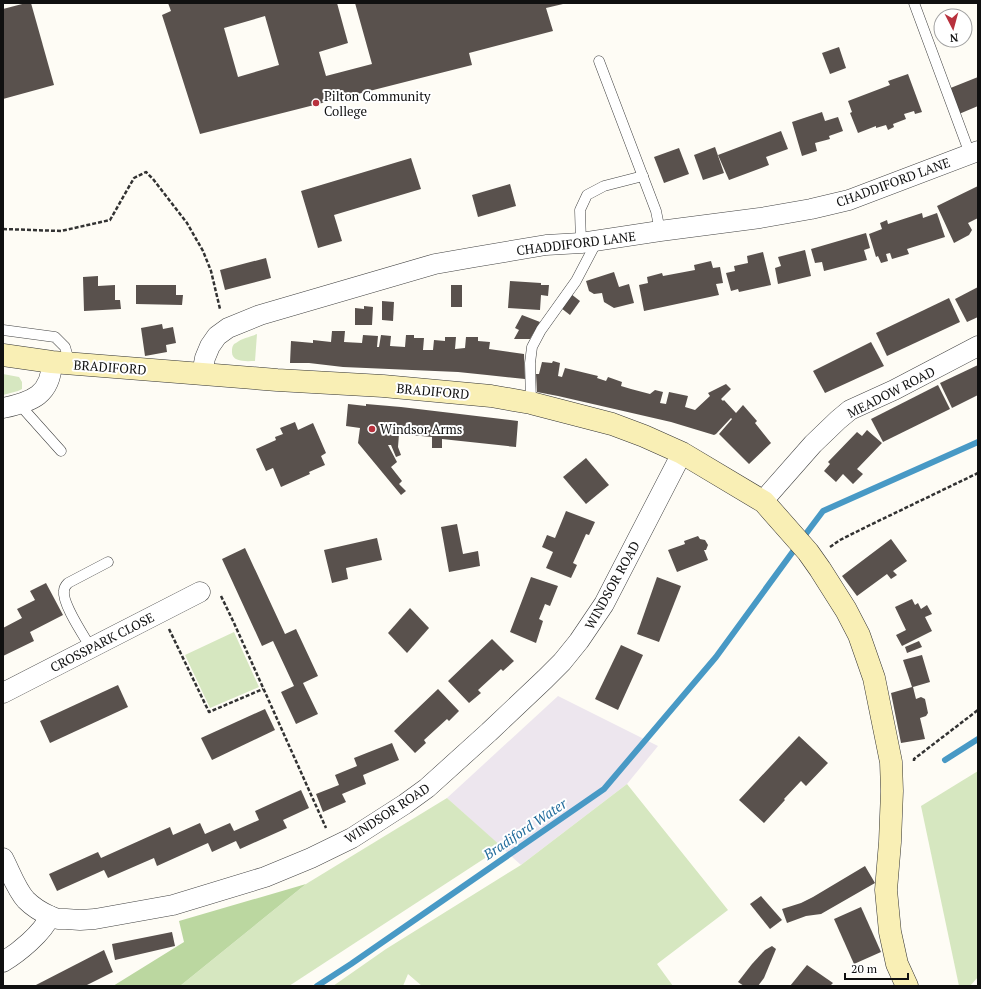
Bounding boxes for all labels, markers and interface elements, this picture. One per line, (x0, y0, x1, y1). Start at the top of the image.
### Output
north arrow (933, 8, 973, 48)
text: N (949, 31, 959, 45)
place label: Pilton Community College (324, 87, 431, 120)
marker: Pilton Community College (311, 98, 321, 108)
street label: CHADDIFORD LANE (833, 153, 953, 211)
street label: CHADDIFORD LANE (515, 227, 637, 259)
street label: BRADIFORD (73, 355, 147, 379)
street label: MEADOW ROAD (844, 362, 938, 422)
street label: BRADIFORD (396, 379, 470, 403)
place label: Windsor Arms (380, 420, 462, 438)
marker: Windsor Arms (367, 424, 377, 434)
street label: WINDSOR ROAD (580, 538, 644, 632)
street label: CROSSPARK CLOSE (47, 608, 157, 676)
street label: WINDSOR ROAD (341, 779, 433, 847)
water label: Bradiford Water (479, 793, 571, 864)
scale bar (845, 955, 908, 981)
text: 20 m (851, 961, 878, 976)

